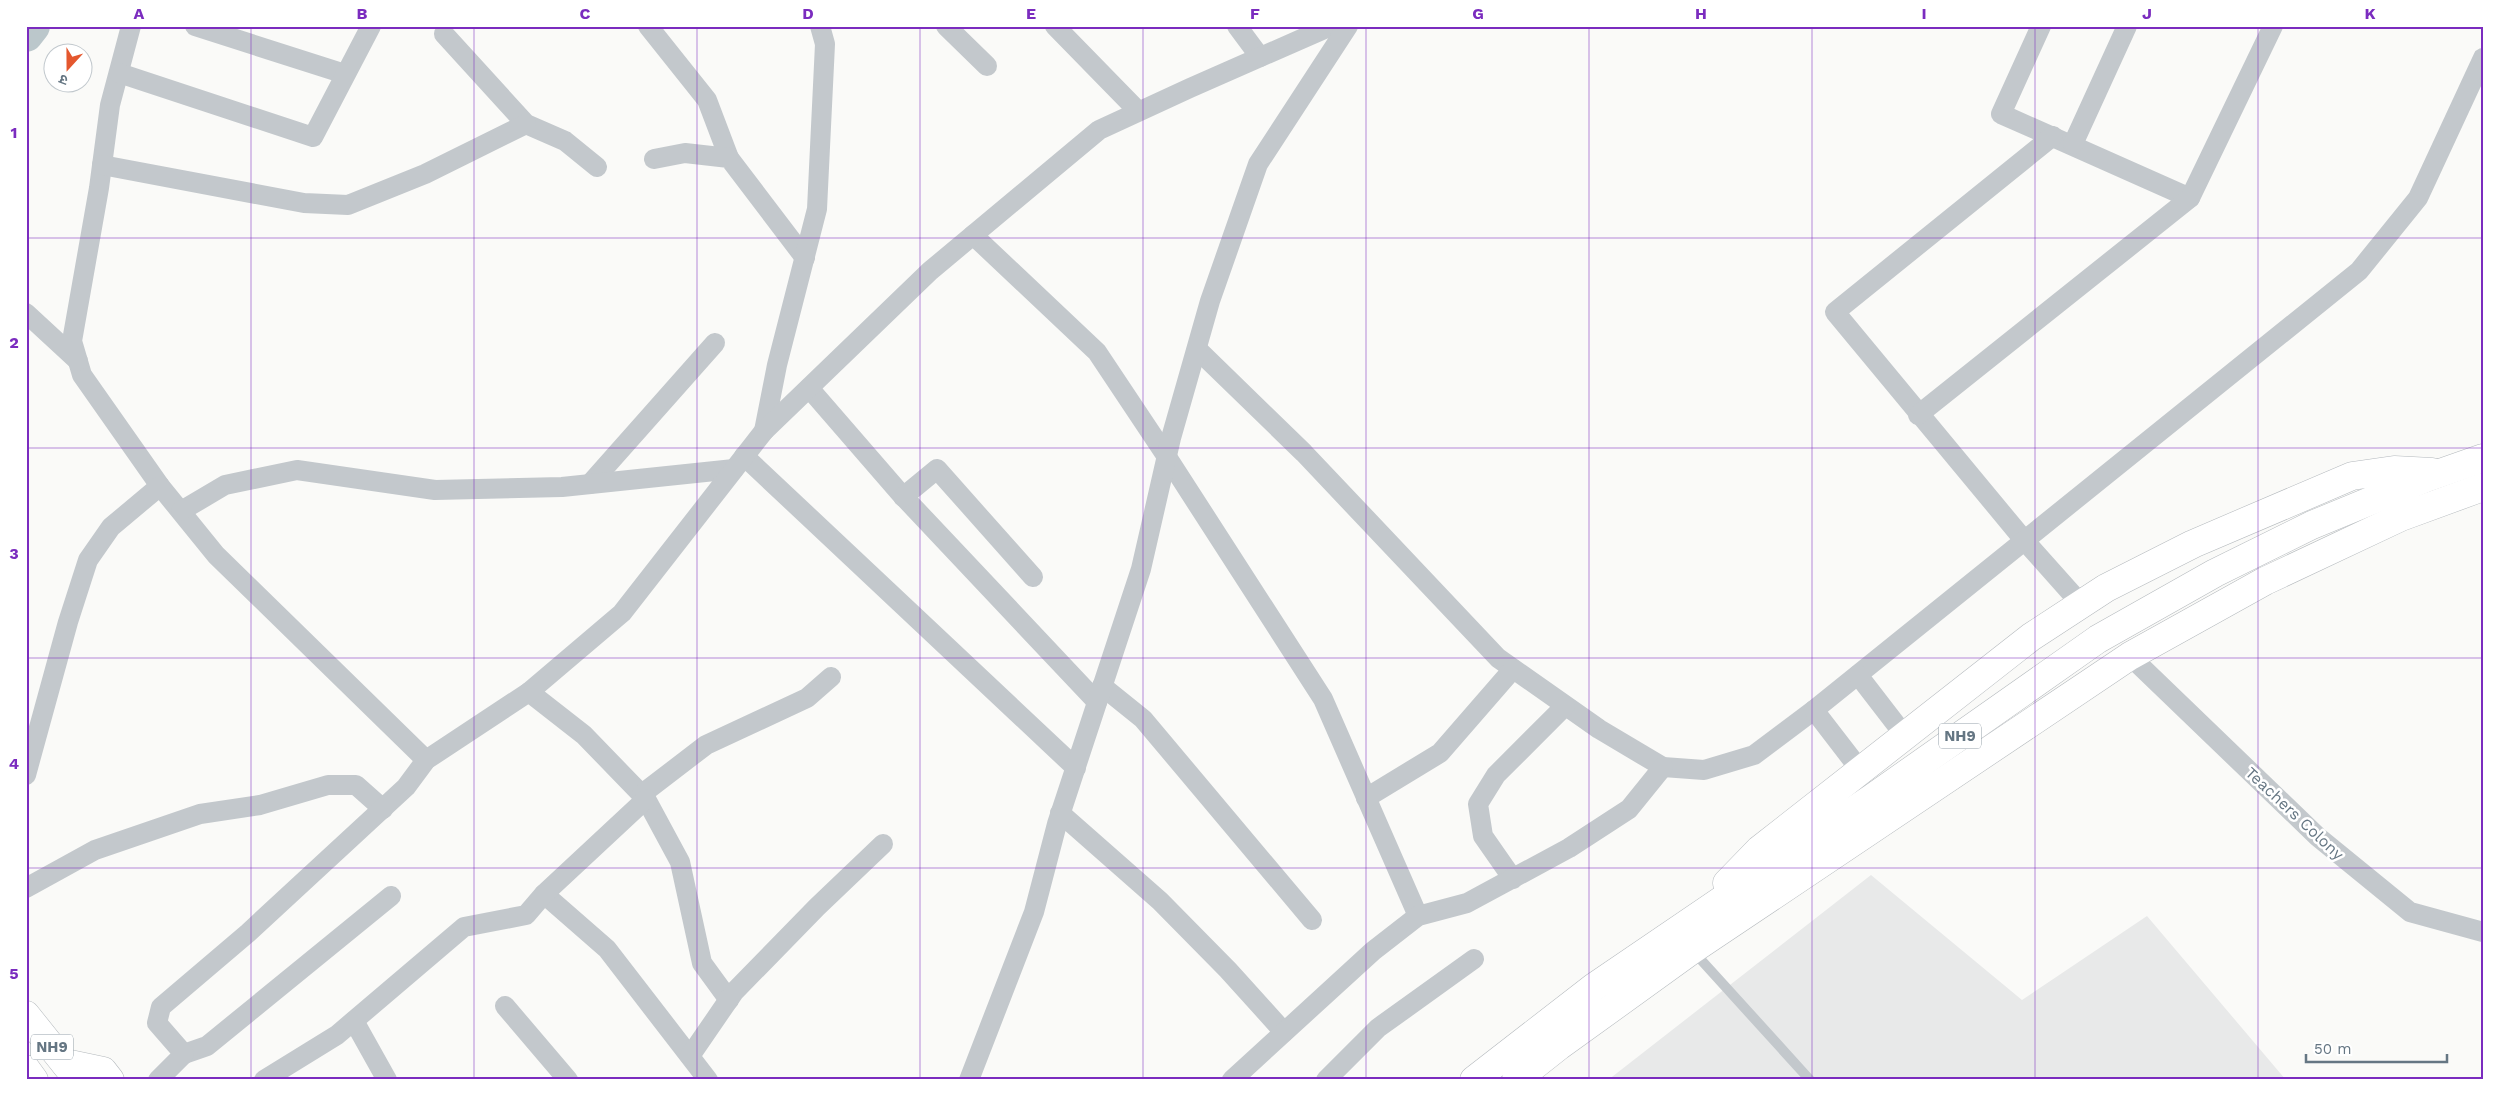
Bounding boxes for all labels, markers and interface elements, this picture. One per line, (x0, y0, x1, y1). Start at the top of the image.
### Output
text: A (134, 4, 145, 23)
text: B (357, 4, 368, 23)
text: C (580, 4, 591, 23)
text: D (802, 4, 814, 23)
text: E (1026, 4, 1036, 23)
text: F (1250, 4, 1260, 23)
text: G (1472, 4, 1484, 23)
text: H (1695, 4, 1707, 23)
text: I (1921, 4, 1927, 23)
text: J (2142, 4, 2152, 23)
text: K (2364, 4, 2376, 23)
north arrow (42, 42, 92, 92)
text: उ (56, 71, 70, 89)
text: 1 (11, 123, 17, 142)
text: 2 (9, 333, 19, 352)
text: 3 (9, 544, 19, 563)
road number: NH9 (1939, 724, 1981, 748)
text: 4 (9, 754, 19, 773)
street label: Teachers Colony (2242, 763, 2348, 864)
text: 5 (9, 964, 19, 983)
scale bar (2306, 1031, 2448, 1063)
road number: NH9 (31, 1034, 73, 1060)
text: 50 m (2314, 1040, 2351, 1058)

